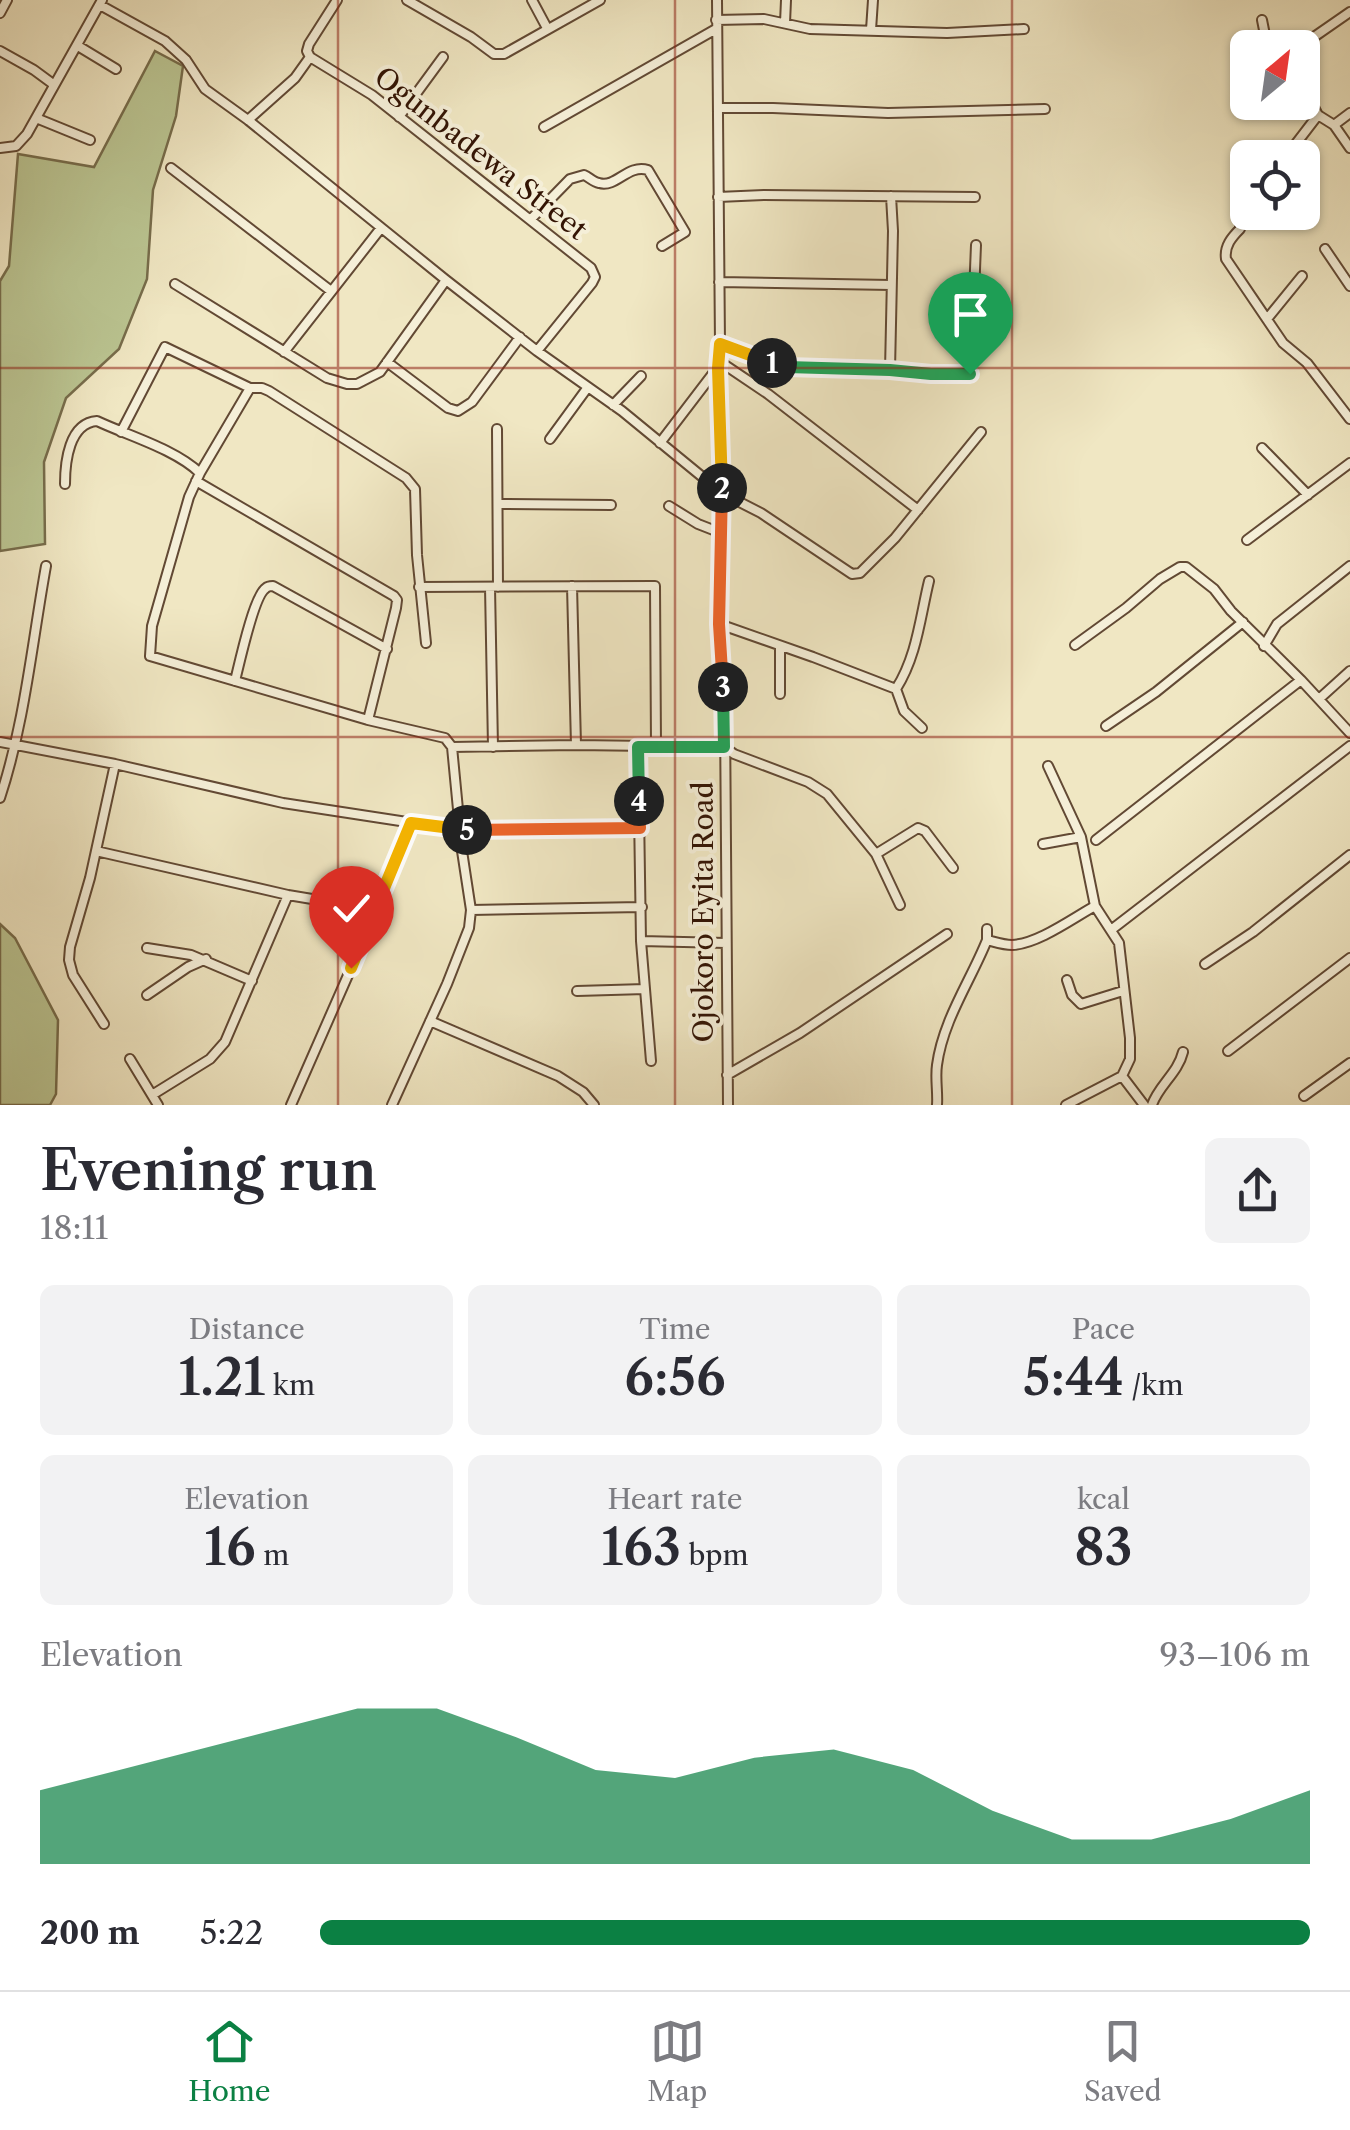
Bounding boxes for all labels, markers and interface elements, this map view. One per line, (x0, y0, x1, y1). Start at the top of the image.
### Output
north arrow (1230, 30, 1320, 120)
map controls (1230, 30, 1320, 230)
street label: Ogunbadewa Street (368, 59, 594, 247)
button: locate (1230, 140, 1320, 230)
pin (928, 272, 1013, 375)
icon: arrive (943, 287, 998, 342)
pin: 1 (747, 338, 797, 388)
text: 1 (766, 346, 778, 380)
pin: 2 (697, 463, 747, 513)
text: 2 (714, 471, 730, 505)
pin: 3 (698, 662, 748, 712)
text: 3 (715, 670, 731, 704)
pin: 4 (614, 776, 664, 826)
street label: Ojokoro Eyita Road (686, 781, 720, 1043)
text: 4 (631, 784, 647, 818)
pin: 5 (442, 805, 492, 855)
text: 5 (459, 813, 475, 847)
pin (309, 866, 394, 969)
icon: check (324, 881, 379, 936)
text: Evening run (40, 1137, 377, 1204)
button: share (1205, 1138, 1310, 1243)
text: 18:11 (40, 1208, 108, 1247)
text: Distance (189, 1312, 305, 1346)
text: Time (640, 1312, 710, 1346)
text: Pace (1072, 1312, 1135, 1346)
text: 1.21 (178, 1346, 265, 1408)
text: 6:56 (624, 1346, 726, 1408)
text: 5:44 (1023, 1346, 1124, 1408)
text: km (265, 1368, 315, 1402)
text: /km (1124, 1368, 1184, 1402)
text: Elevation (184, 1482, 309, 1516)
text: Heart rate (608, 1482, 742, 1516)
text: kcal (1077, 1482, 1130, 1516)
text: 16 (204, 1516, 256, 1578)
text: 163 (601, 1516, 681, 1578)
text: 83 (1074, 1516, 1133, 1578)
text: m (256, 1538, 289, 1572)
text: bpm (681, 1538, 749, 1572)
text: Elevation (40, 1635, 183, 1674)
text: 93–106 m (1159, 1635, 1310, 1674)
text: 200 m (40, 1913, 140, 1952)
text: 5:22 (200, 1913, 263, 1952)
tab: Home (188, 2014, 271, 2108)
tab: Map (647, 2014, 707, 2108)
tab: Saved (1084, 2014, 1162, 2108)

